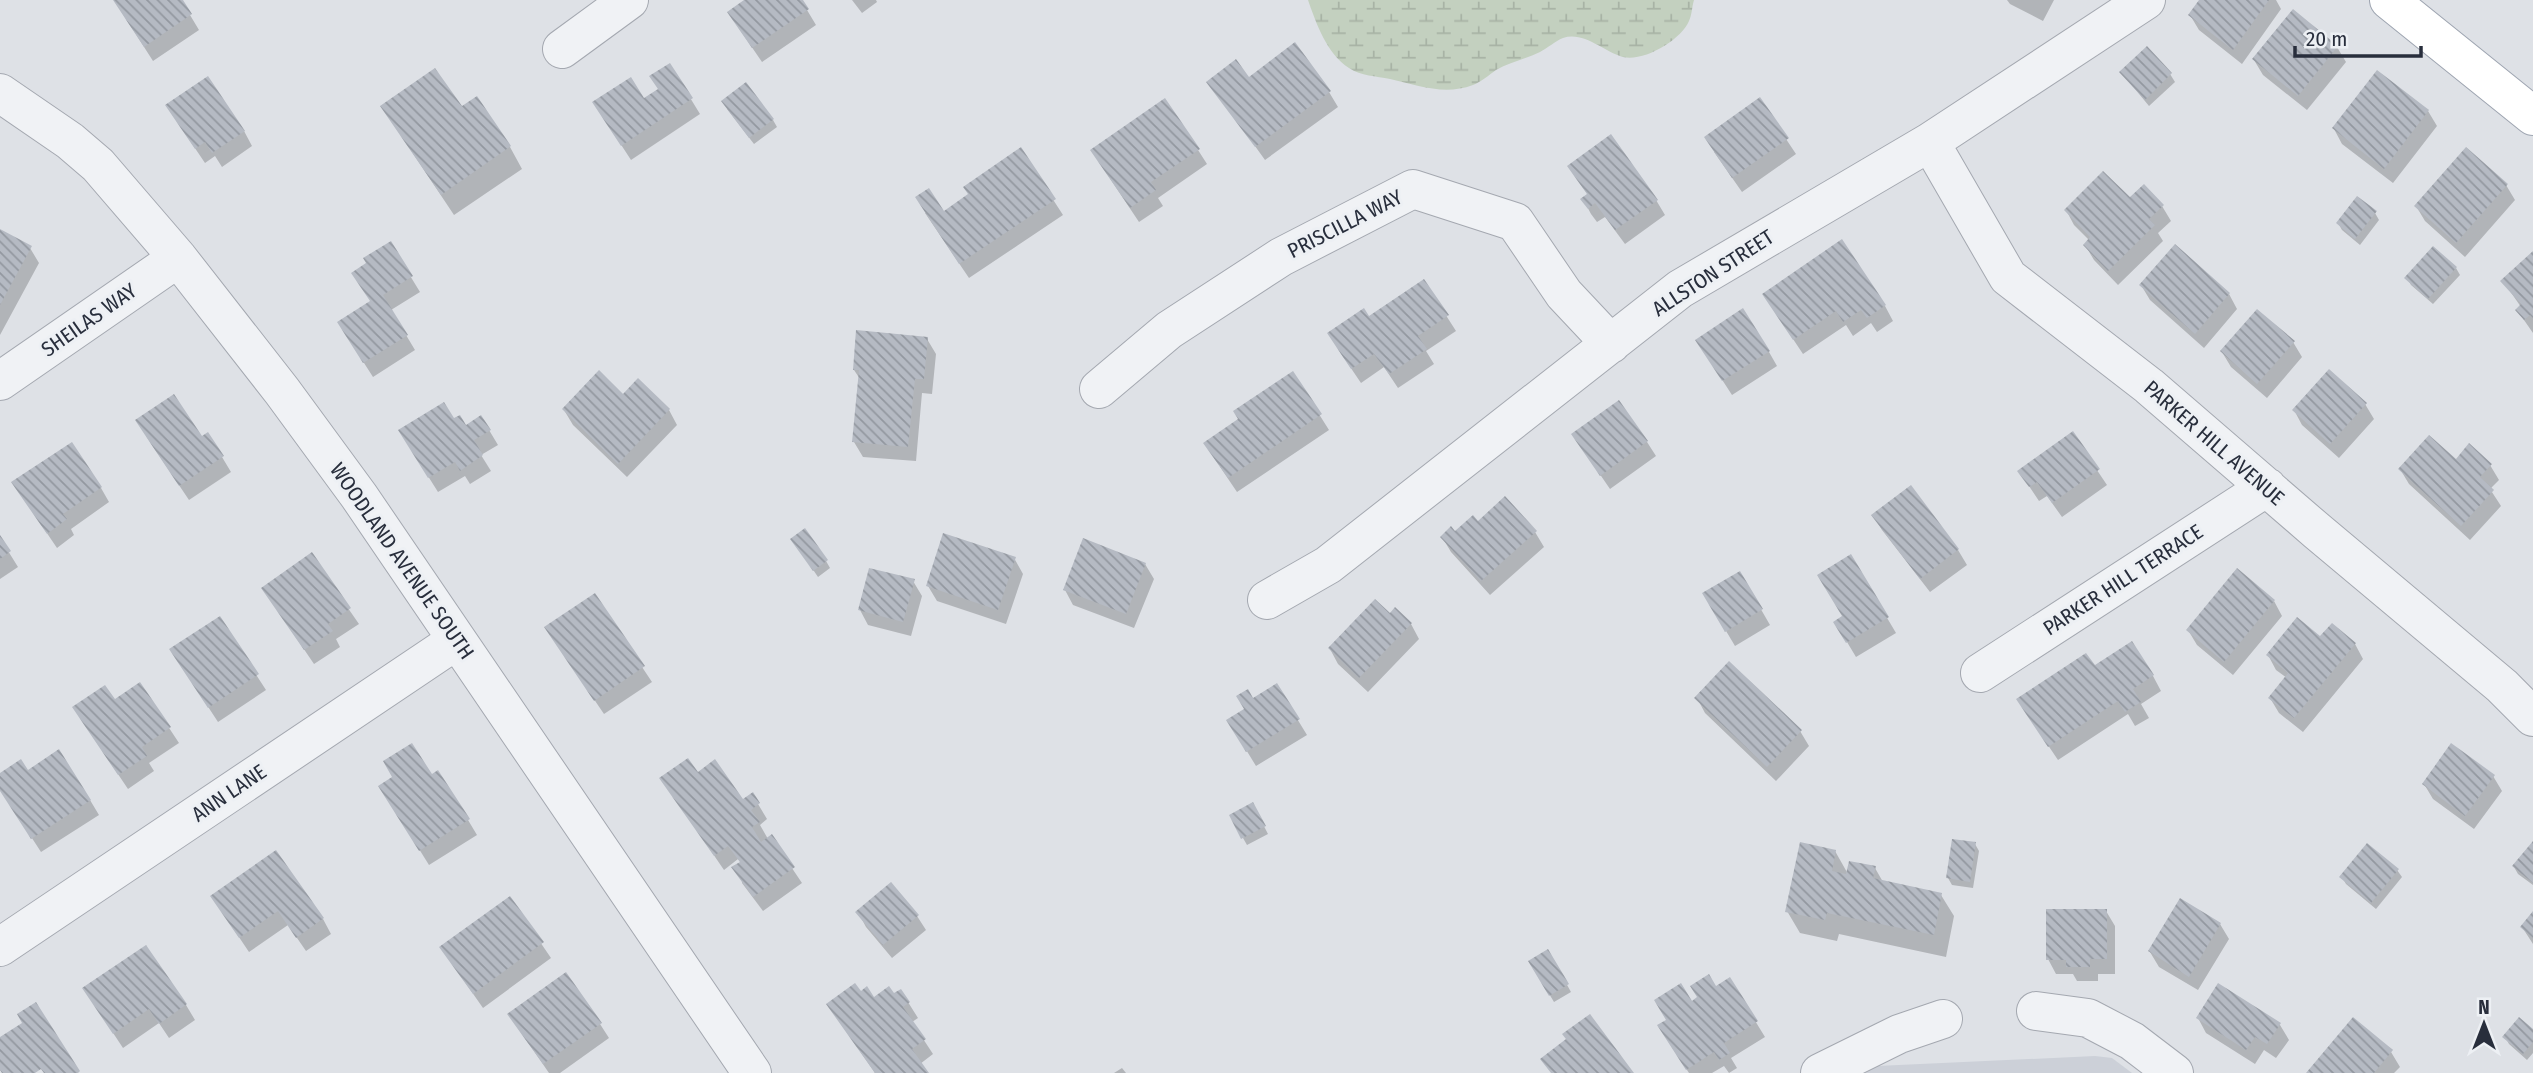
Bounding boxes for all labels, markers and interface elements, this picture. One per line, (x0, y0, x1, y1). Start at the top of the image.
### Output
scale bar (2295, 14, 2421, 58)
text: 20 m (2306, 26, 2347, 52)
street label: PRISCILLA WAY (1283, 184, 1407, 264)
street label: ALLSTON STREET (1647, 224, 1779, 322)
street label: SHEILAS WAY (36, 277, 142, 362)
street label: PARKER HILL AVENUE (2138, 375, 2290, 511)
street label: WOODLAND AVENUE SOUTH (324, 458, 480, 664)
street label: PARKER HILL TERRACE (2038, 519, 2208, 641)
street label: ANN LANE (187, 759, 271, 827)
north arrow (2449, 989, 2519, 1059)
text: N (2478, 996, 2490, 1019)

